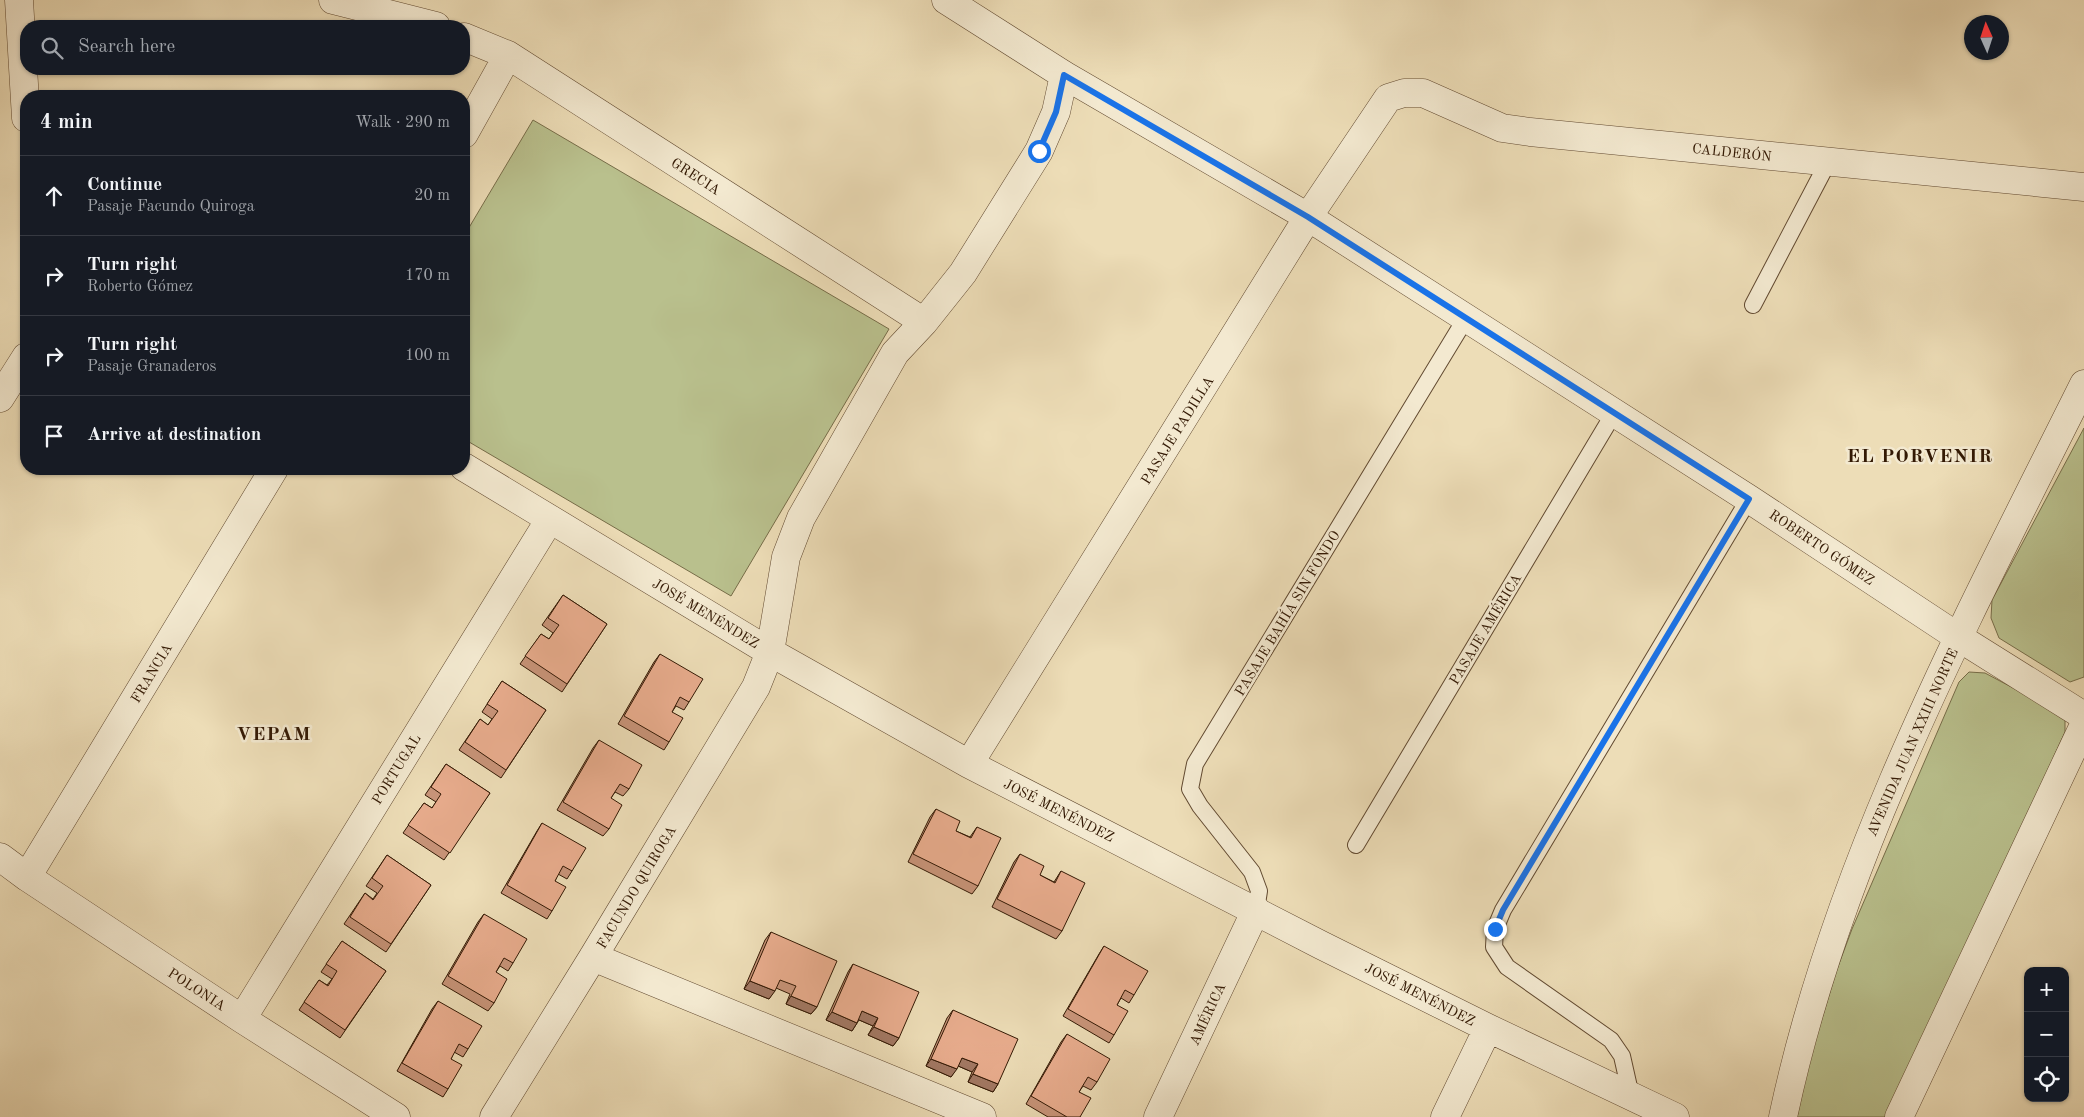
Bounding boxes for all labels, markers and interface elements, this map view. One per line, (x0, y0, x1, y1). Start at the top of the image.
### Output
north arrow (1964, 15, 2009, 60)
search box (20, 20, 470, 75)
icon: search (38, 34, 66, 62)
text: Search here (78, 38, 175, 57)
text: 4 min (40, 112, 93, 133)
text: Walk · 290 m (355, 115, 450, 131)
street label: CALDERÓN (1691, 138, 1773, 164)
route start (1028, 140, 1051, 163)
street label: GRECIA (668, 156, 723, 198)
text: Continue (87, 176, 162, 195)
icon: ahead (40, 182, 68, 210)
text: 20 m (414, 188, 450, 204)
text: Pasaje Facundo Quiroga (87, 199, 255, 215)
text: Turn right (87, 256, 177, 275)
icon: right (40, 262, 68, 290)
text: 170 m (405, 268, 450, 284)
text: Roberto Gómez (87, 279, 193, 295)
text: Turn right (87, 336, 177, 355)
icon: right (40, 342, 68, 370)
text: 100 m (405, 348, 450, 364)
text: Pasaje Granaderos (87, 359, 217, 375)
street label: PASAJE PADILLA (1139, 374, 1217, 487)
icon: arrive (40, 422, 68, 450)
text: Arrive at destination (87, 426, 261, 445)
district label: EL PORVENIR (1847, 448, 1993, 467)
street label: ROBERTO GÓMEZ (1766, 504, 1879, 588)
street label: PASAJE BAHÍA SIN FONDO (1230, 527, 1343, 699)
street label: PASAJE AMÉRICA (1445, 570, 1525, 687)
street label: JOSÉ MENÉNDEZ (650, 574, 763, 651)
street label: FRANCIA (129, 641, 175, 706)
street label: AVENIDA JUAN XXIII NORTE (1865, 646, 1961, 838)
district label: VEPAM (236, 726, 312, 745)
street label: PORTUGAL (370, 732, 424, 807)
street label: JOSÉ MENÉNDEZ (1001, 774, 1117, 845)
street label: FACUNDO QUIROGA (595, 823, 679, 951)
route end (1484, 918, 1507, 941)
street label: JOSÉ MENÉNDEZ (1362, 958, 1478, 1029)
street label: POLONIA (165, 966, 228, 1014)
map controls (2024, 967, 2069, 1102)
button: + (2024, 967, 2069, 1012)
street label: AMÉRICA (1185, 980, 1229, 1048)
button: − (2024, 1012, 2069, 1057)
button: locate (2024, 1057, 2069, 1102)

